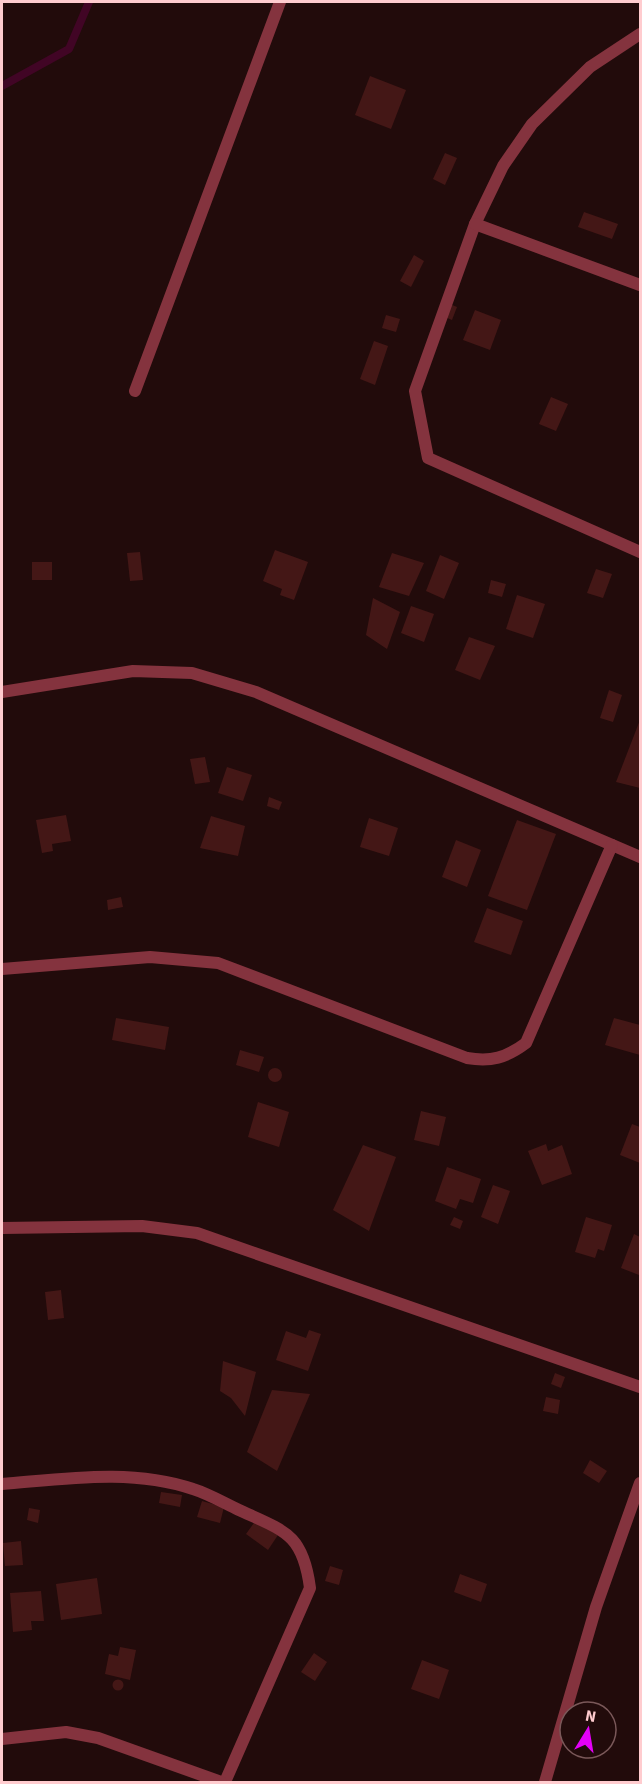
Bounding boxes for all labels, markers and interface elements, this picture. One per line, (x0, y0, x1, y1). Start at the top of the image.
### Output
north arrow (558, 1700, 618, 1760)
text: N (583, 1704, 598, 1728)

